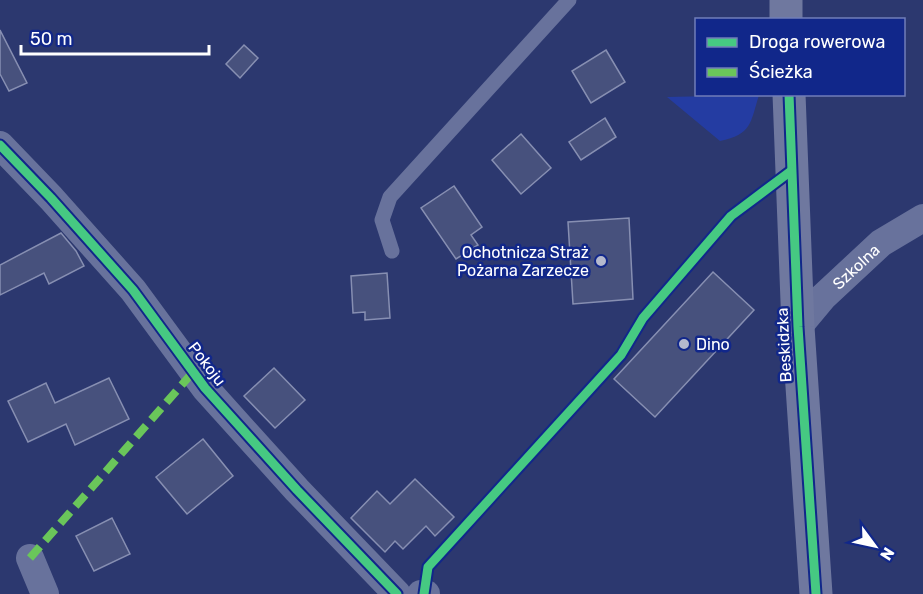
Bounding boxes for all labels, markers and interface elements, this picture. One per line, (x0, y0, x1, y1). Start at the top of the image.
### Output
scale bar (21, 18, 208, 56)
legend (695, 18, 905, 96)
text: 50 m (30, 28, 73, 50)
text: Droga rowerowa (749, 31, 885, 53)
text: Ścieżka (749, 61, 813, 83)
street label: Szkolna (828, 240, 883, 293)
place label: Ochotnicza Straż Pożarna Zarzecze (457, 243, 589, 280)
marker: Ochotnicza Straż Pożarna Zarzecze (594, 254, 608, 268)
street label: Beskidzka (773, 307, 795, 383)
place label: Dino (696, 335, 730, 354)
marker: Dino (677, 337, 691, 351)
street label: Pokoju (184, 338, 230, 390)
north arrow (845, 516, 905, 576)
text: N (876, 544, 898, 564)

